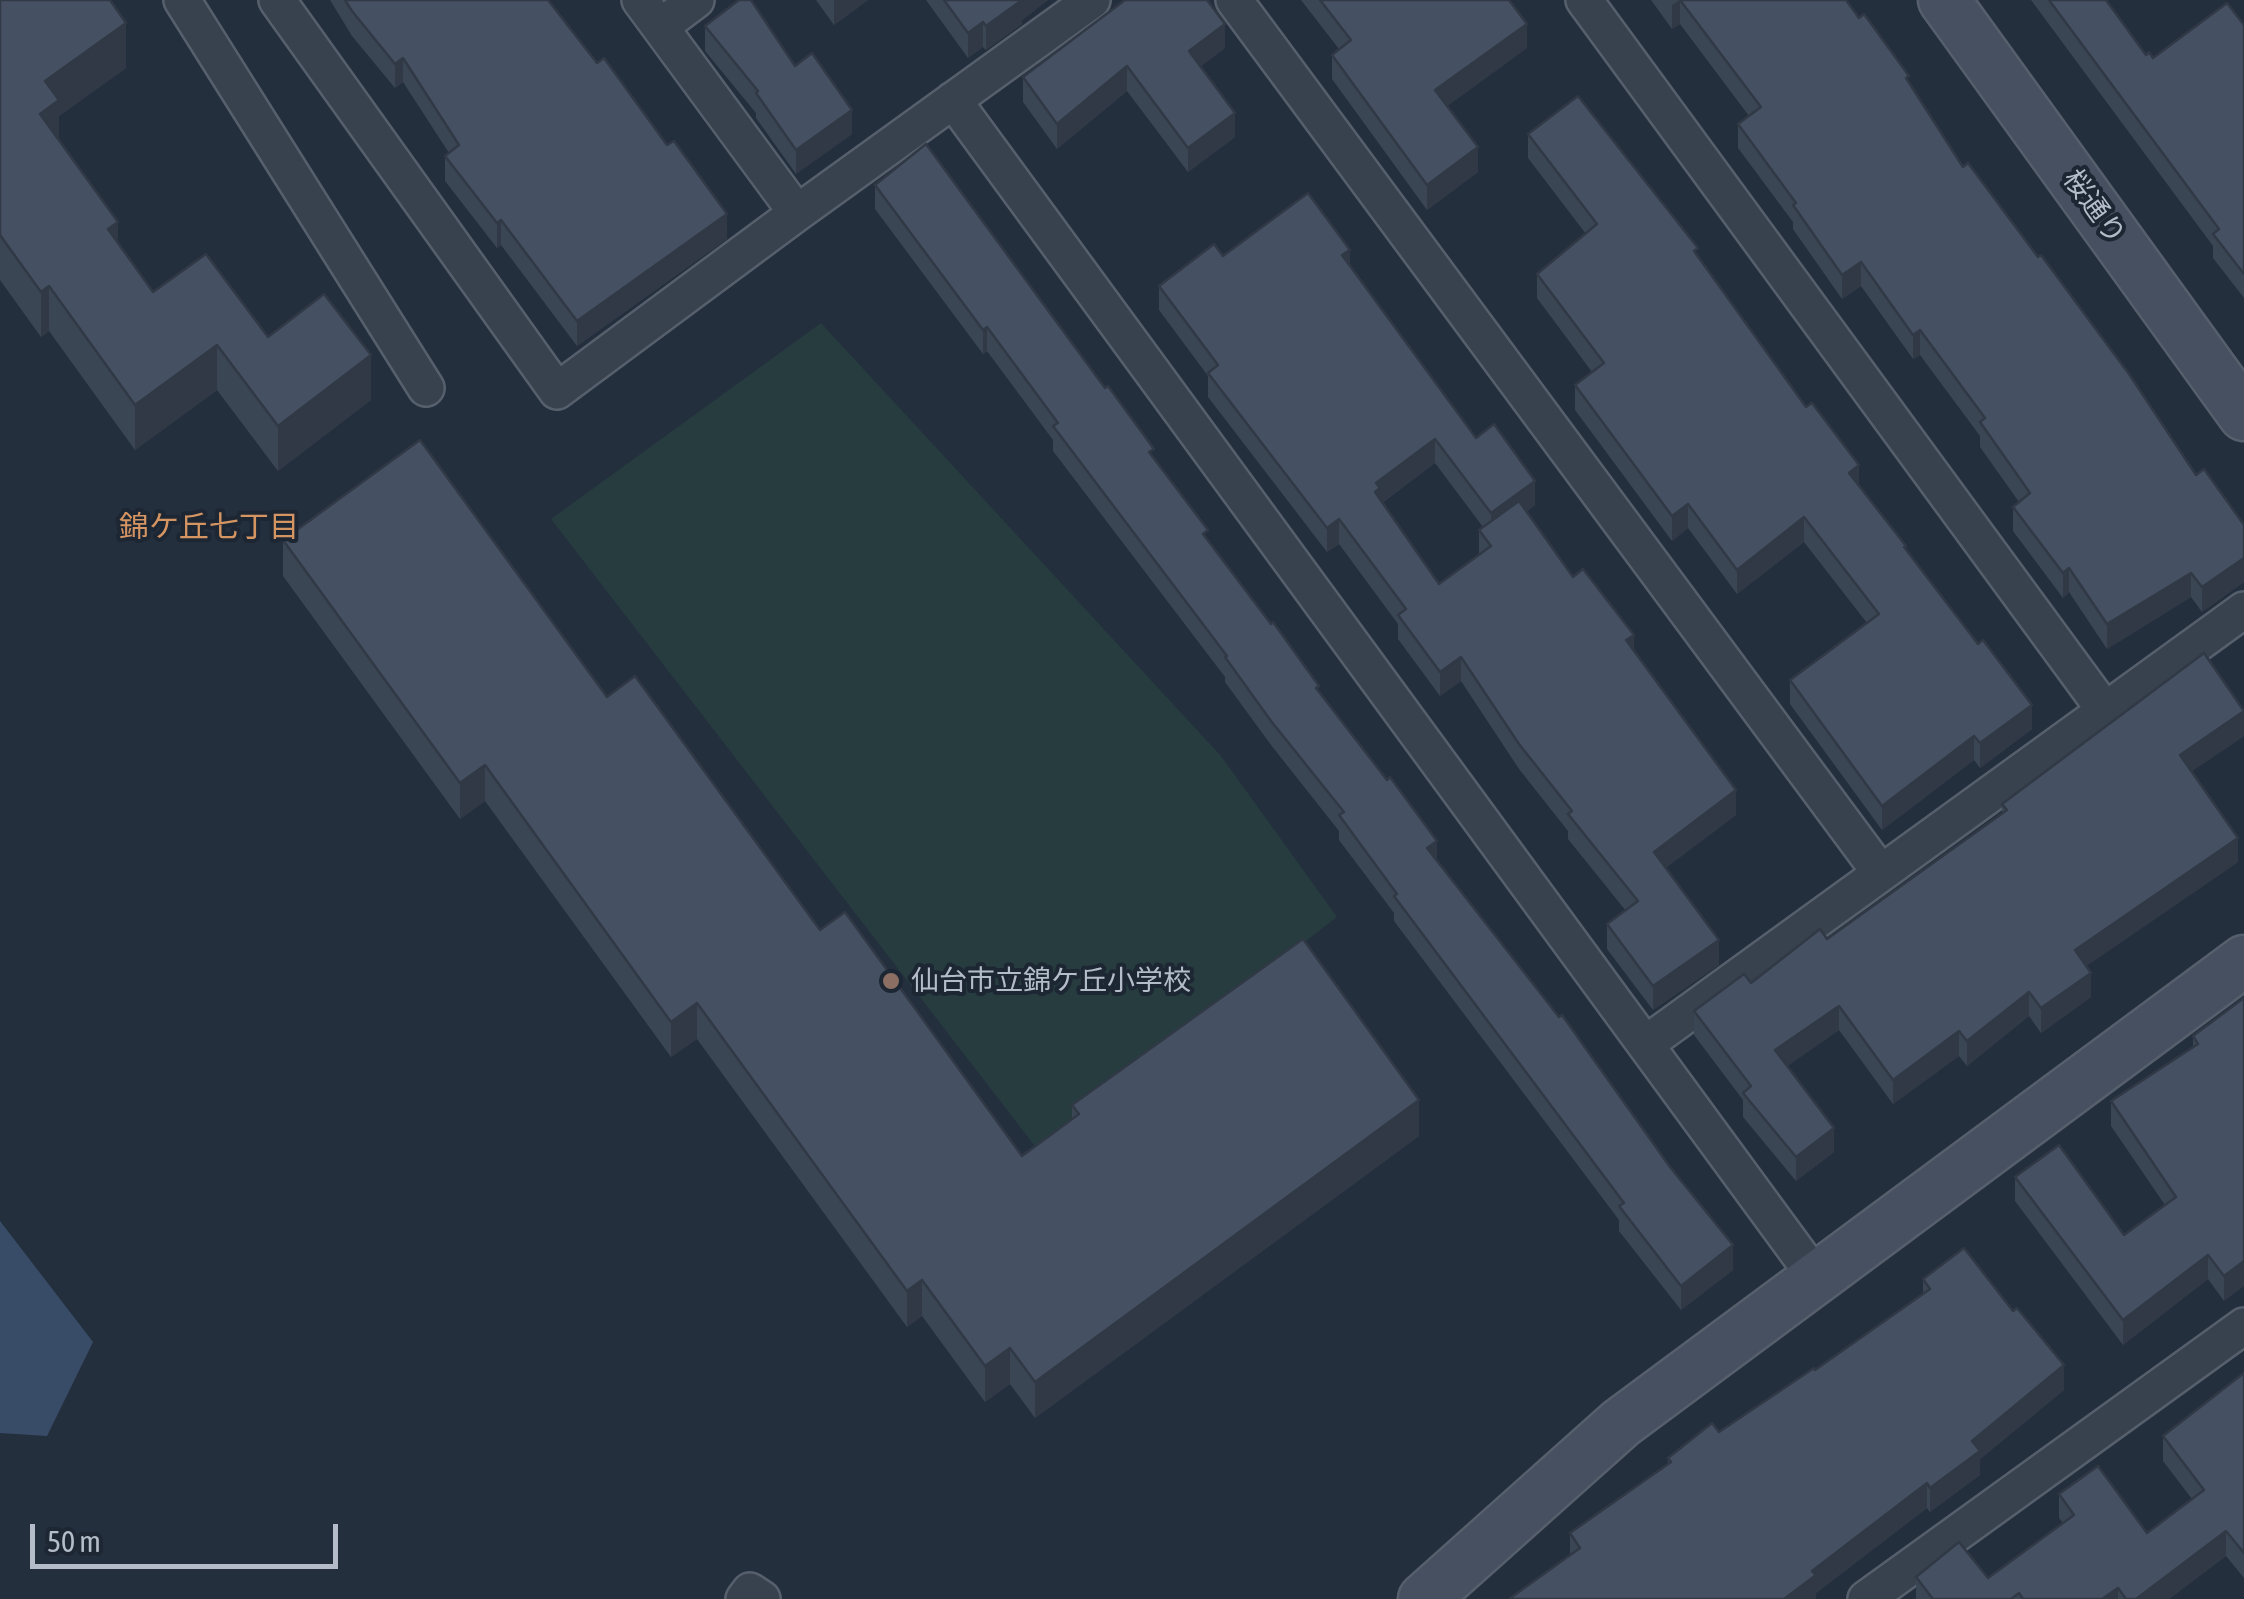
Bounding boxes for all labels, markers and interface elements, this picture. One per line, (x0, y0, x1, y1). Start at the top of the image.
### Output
street label: 桜通り (2056, 163, 2132, 251)
district label: 錦ケ丘七丁目 (119, 510, 299, 546)
place label: 仙台市立錦ケ丘小学校 (911, 964, 1191, 998)
marker: 仙台市立錦ケ丘小学校 (880, 970, 902, 992)
scale bar (35, 1504, 342, 1566)
text: 50 m (47, 1524, 101, 1558)

